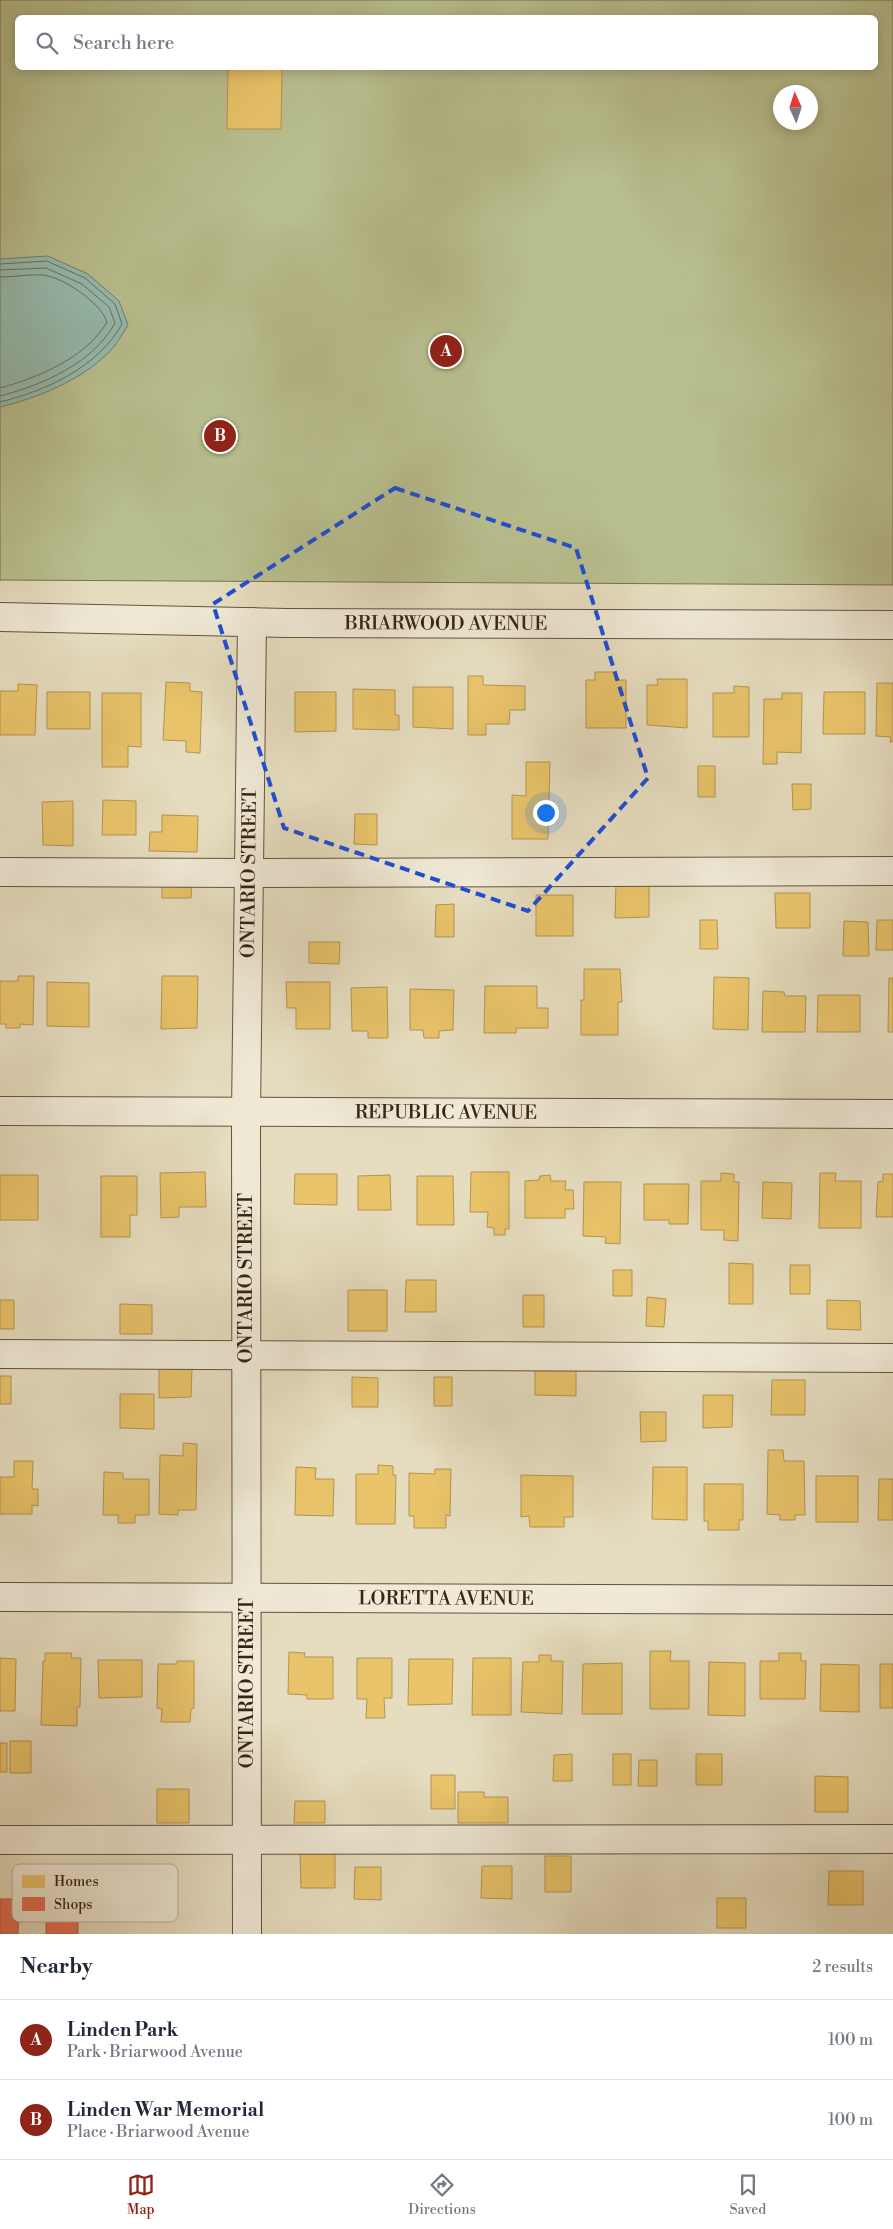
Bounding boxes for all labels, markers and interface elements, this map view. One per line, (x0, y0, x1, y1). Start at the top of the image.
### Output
search box (15, 15, 878, 70)
icon: search (33, 29, 61, 57)
text: Search here (73, 31, 174, 55)
north arrow (773, 85, 818, 130)
pin: A (430, 332, 462, 370)
pin: B (204, 417, 236, 455)
street label: BRIARWOOD AVENUE (343, 611, 547, 636)
street label: ONTARIO STREET (236, 788, 262, 958)
your location (533, 800, 559, 826)
street label: REPUBLIC AVENUE (355, 1100, 537, 1125)
street label: ONTARIO STREET (234, 1193, 258, 1363)
street label: LORETTA AVENUE (358, 1586, 534, 1611)
street label: ONTARIO STREET (235, 1598, 259, 1768)
legend (12, 1864, 178, 1922)
text: Homes (54, 1873, 99, 1891)
text: Shops (54, 1896, 92, 1914)
text: Nearby (20, 1954, 93, 1980)
text: 2 results (812, 1957, 873, 1977)
text: Linden Park (67, 2018, 178, 2042)
text: A (30, 2030, 42, 2050)
text: 100 m (828, 2030, 873, 2050)
text: Park · Briarwood Avenue (67, 2042, 243, 2062)
text: Linden War Memorial (67, 2098, 264, 2122)
text: B (30, 2110, 42, 2130)
text: 100 m (828, 2110, 873, 2130)
text: Place · Briarwood Avenue (67, 2122, 250, 2142)
tab: Map (127, 2171, 155, 2219)
tab: Directions (408, 2171, 476, 2219)
tab: Saved (729, 2171, 766, 2219)

